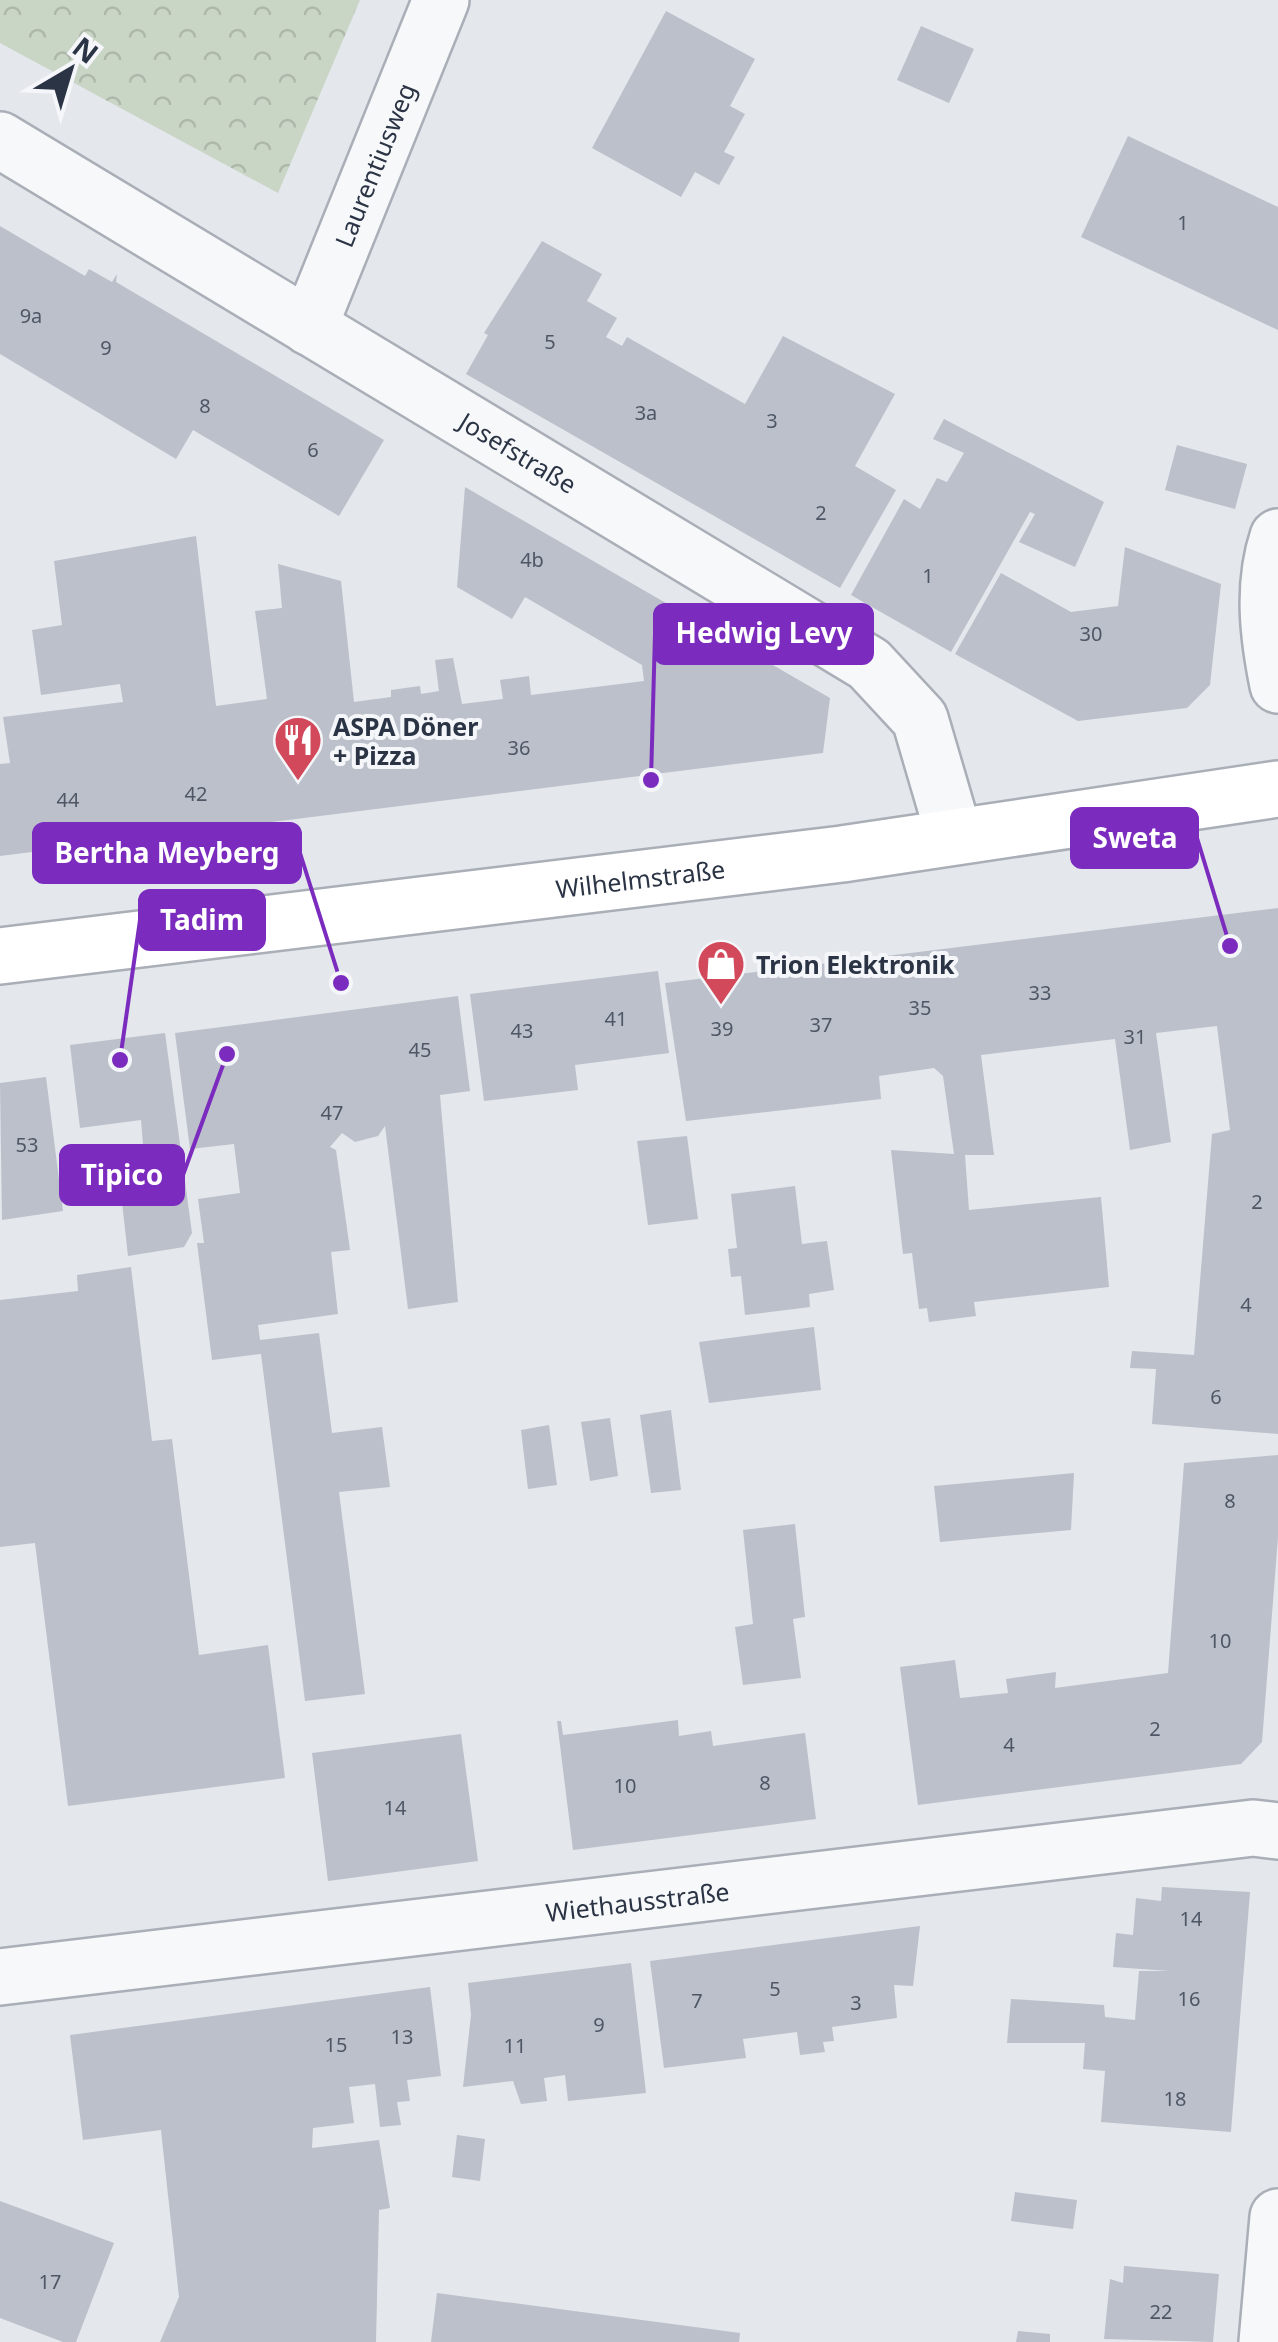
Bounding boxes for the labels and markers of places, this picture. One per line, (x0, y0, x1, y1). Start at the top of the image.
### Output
callout: Hedwig Levy (655, 605, 872, 663)
place label: ASPA Döner + Pizza (333, 709, 478, 772)
restaurant icon: ASPA Döner + Pizza (272, 714, 324, 782)
callout: Sweta (1072, 809, 1197, 867)
callout: Bertha Meyberg (34, 824, 300, 882)
callout: Tadim (140, 891, 264, 949)
shop icon: Trion Elektronik (695, 938, 747, 1006)
place label: Trion Elektronik (756, 947, 955, 981)
callout: Tipico (61, 1146, 183, 1204)

